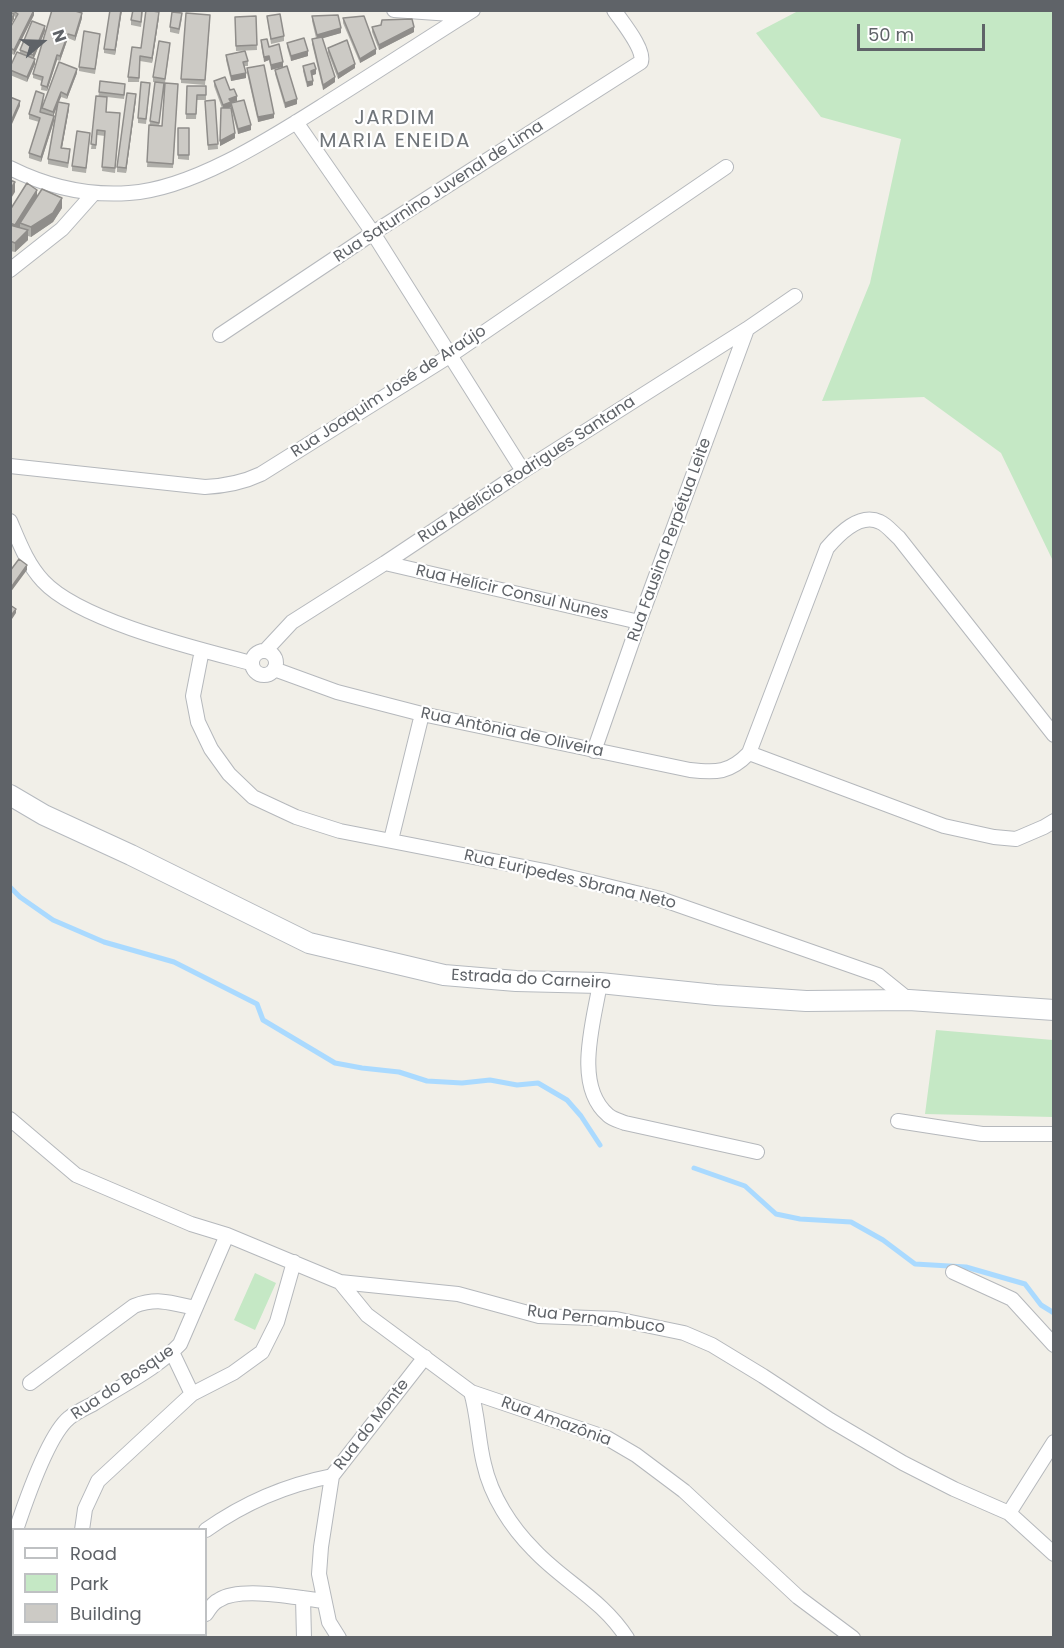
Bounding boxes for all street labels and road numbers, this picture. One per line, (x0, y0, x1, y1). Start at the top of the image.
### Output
street label: Rua Saturnino Juvenal de Lima (331, 117, 547, 267)
street label: Rua Joaquim José de Araújo (288, 322, 490, 462)
street label: Rua Adelício Rodrigues Santana (415, 392, 639, 548)
street label: Rua Fausina Perpétua Leite (624, 436, 716, 644)
street label: Rua Helícir Consul Nunes (414, 561, 610, 625)
street label: Rua Antônia de Oliveira (419, 704, 605, 762)
street label: Rua Euripedes Sbrana Neto (462, 846, 678, 914)
street label: Estrada do Carneiro (451, 966, 611, 994)
street label: Rua Pernambuco (526, 1302, 666, 1338)
street label: Rua do Bosque (68, 1342, 178, 1424)
street label: Rua do Monte (330, 1376, 414, 1474)
street label: Rua Amazônia (498, 1393, 614, 1451)

